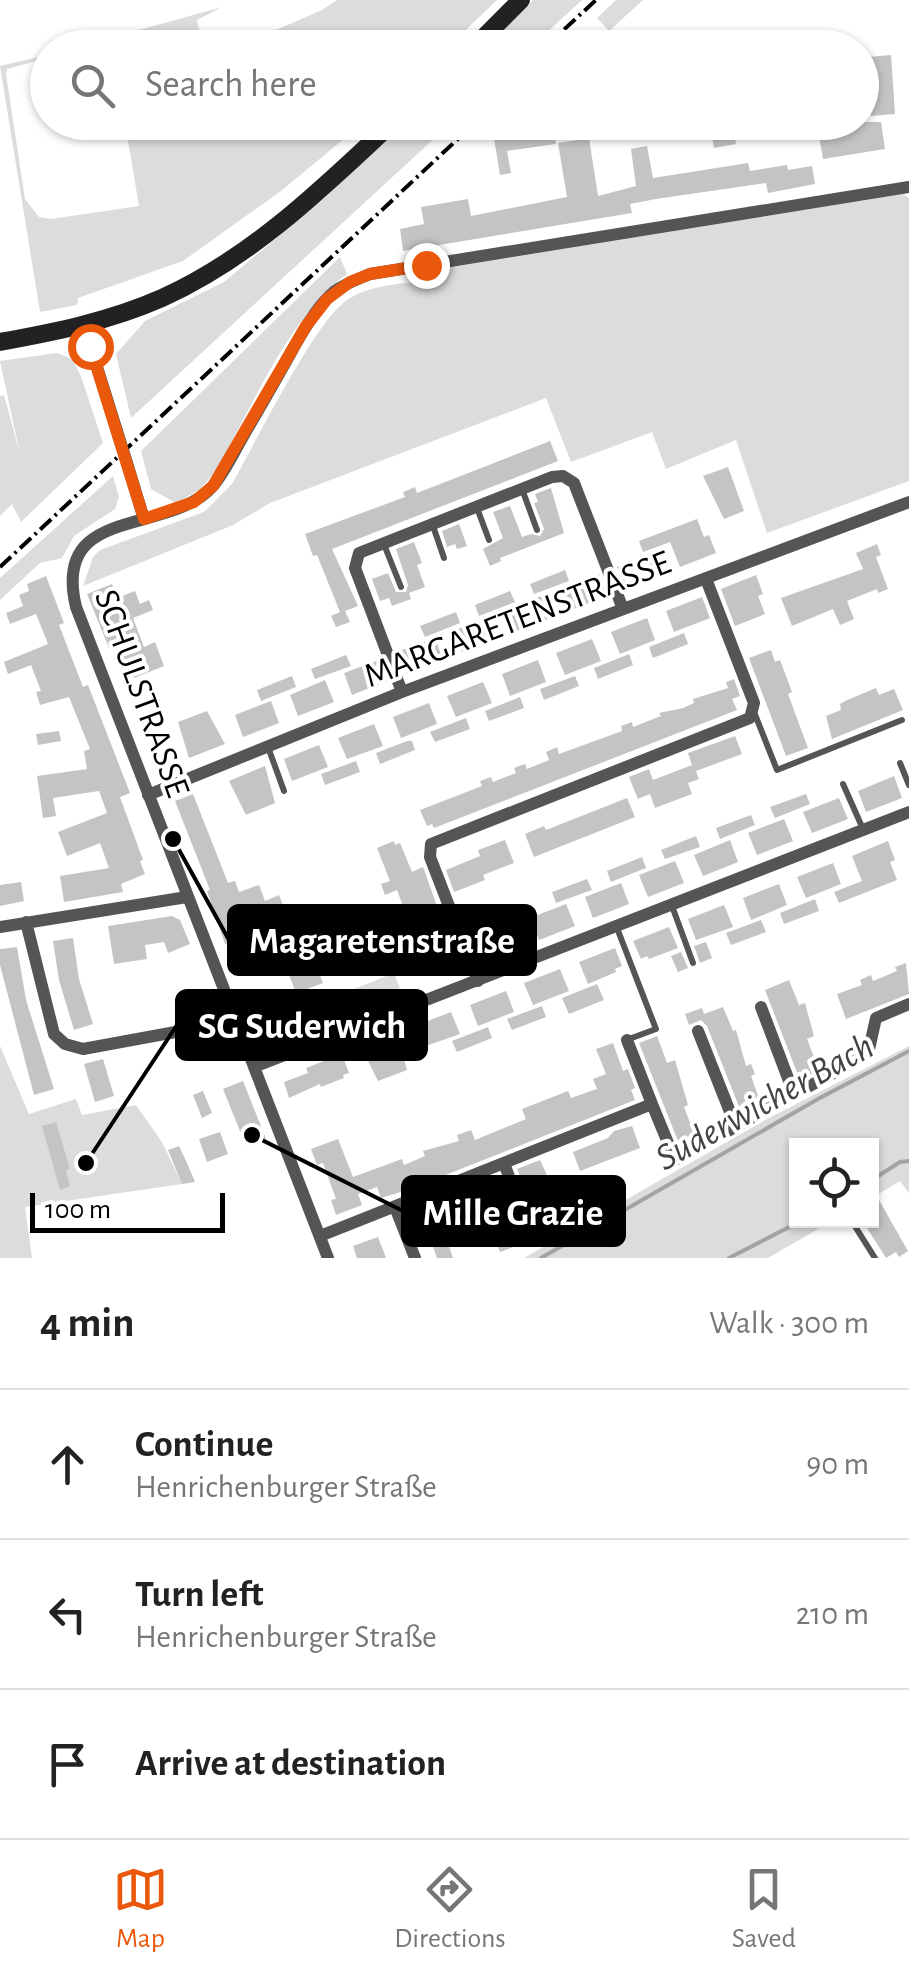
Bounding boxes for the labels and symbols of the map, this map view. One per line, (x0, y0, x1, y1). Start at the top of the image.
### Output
route end (404, 243, 450, 289)
route start (68, 324, 114, 370)
street label: MARGARETENSTRASSE (360, 545, 676, 694)
street label: SCHULSTRASSE (88, 585, 195, 802)
callout: Magaretenstraße (229, 906, 535, 974)
text: Magaretenstraße (249, 923, 515, 961)
callout: SG Suderwich (177, 991, 426, 1059)
text: SG Suderwich (198, 1008, 406, 1046)
water label: Suderwicher Bach (650, 1027, 880, 1178)
callout: Mille Grazie (403, 1177, 624, 1245)
scale bar (30, 1188, 225, 1232)
text: Mille Grazie (423, 1195, 603, 1233)

